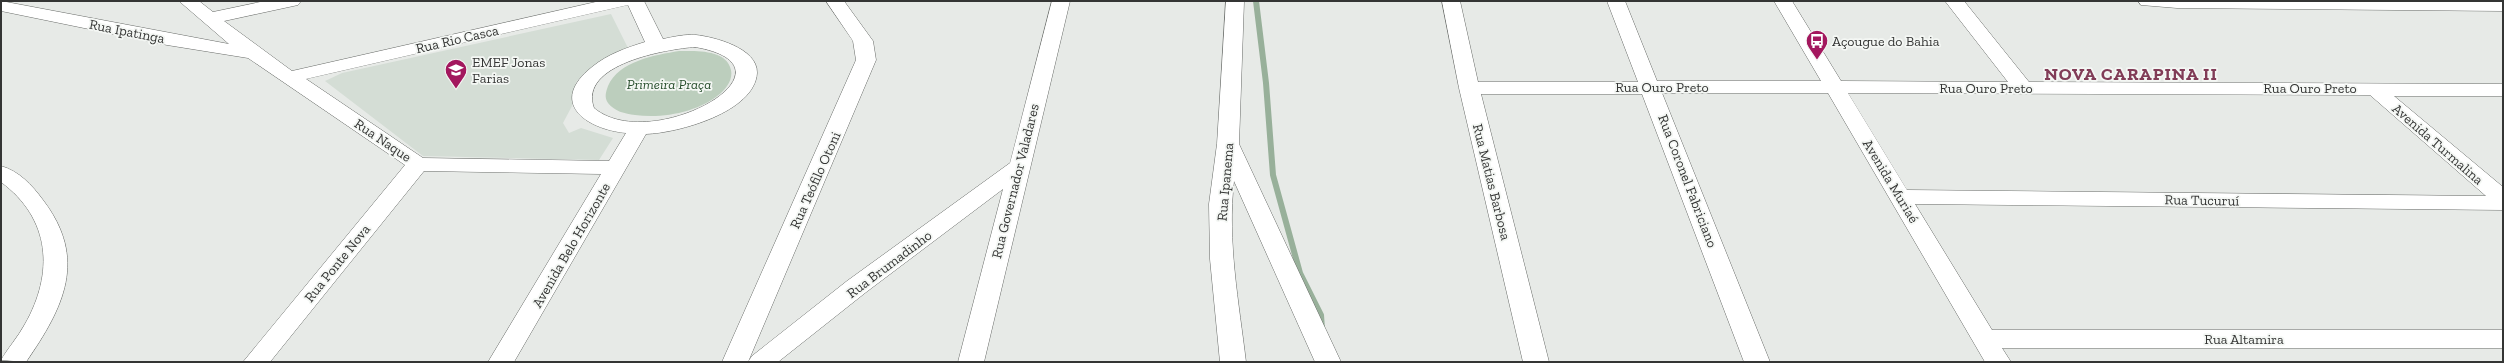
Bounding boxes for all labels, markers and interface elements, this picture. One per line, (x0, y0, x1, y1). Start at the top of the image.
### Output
street label: Rua Ipatinga (88, 16, 166, 47)
street label: Rua Rio Casca (414, 22, 500, 57)
bus stop icon: Açougue do Bahia (1804, 28, 1830, 61)
place label: Açougue do Bahia (1832, 33, 1940, 50)
place label: EMEF Jonas Farias (472, 54, 545, 87)
school or university icon: EMEF Jonas Farias (443, 57, 469, 90)
district label: NOVA CARAPINA II (2044, 63, 2218, 85)
park label: Primeira Praça (627, 76, 711, 93)
street label: Rua Ouro Preto (1615, 79, 1709, 96)
street label: Rua Ouro Preto (1939, 80, 2033, 97)
street label: Rua Ouro Preto (2263, 80, 2357, 97)
street label: Avenida Turmalina (2389, 100, 2487, 189)
street label: Rua Governador Valadares (988, 102, 1043, 260)
street label: Rua Coronel Fabriciano (1654, 112, 1721, 250)
street label: Rua Naque (351, 115, 415, 166)
street label: Rua Matias Barbosa (1469, 122, 1514, 242)
street label: Rua Teófilo Otoni (786, 129, 844, 231)
street label: Avenida Muriaé (1859, 136, 1922, 227)
street label: Rua Ipanema (1214, 142, 1237, 222)
street label: Avenida Belo Horizonte (529, 179, 614, 311)
street label: Rua Tucuruí (2164, 191, 2240, 210)
street label: Rua Ponte Nova (301, 221, 374, 306)
street label: Rua Brumadinho (843, 227, 935, 302)
street label: Rua Altamira (2204, 331, 2284, 348)

